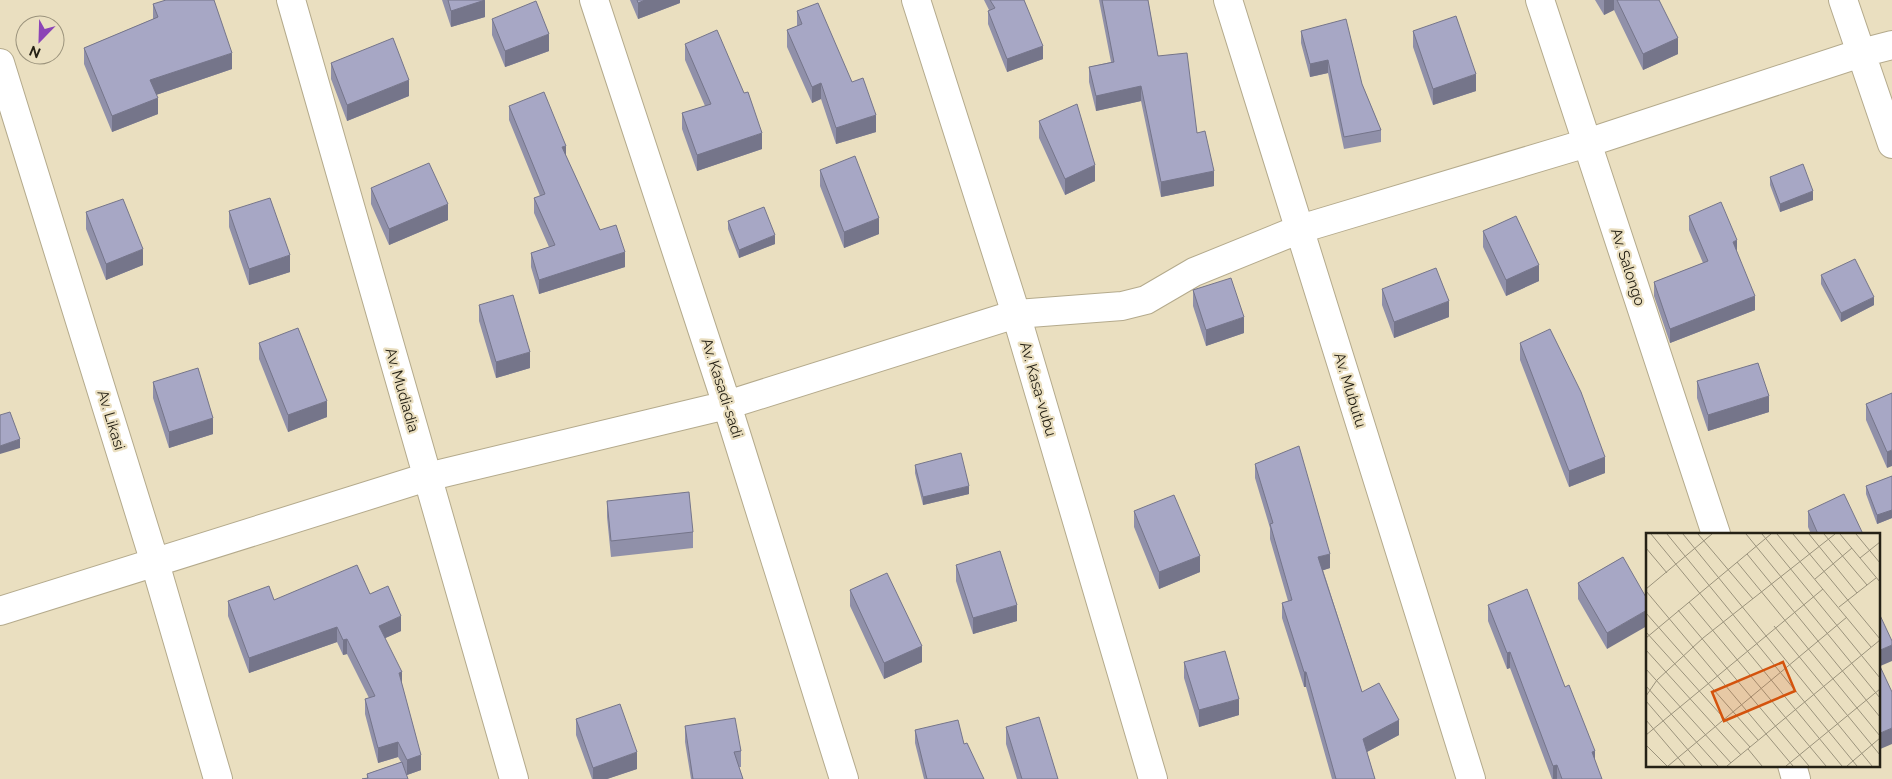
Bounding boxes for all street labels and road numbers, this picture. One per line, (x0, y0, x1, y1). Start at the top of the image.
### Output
street label: Av. Salongo (1607, 226, 1649, 308)
street label: Av. Kasadi-sadi (697, 336, 747, 440)
street label: Av. Kasa-vubu (1016, 340, 1060, 439)
street label: Av. Mudiadia (381, 346, 423, 434)
street label: Av. Mubutu (1330, 350, 1370, 430)
street label: Av. Likasi (93, 388, 129, 452)

